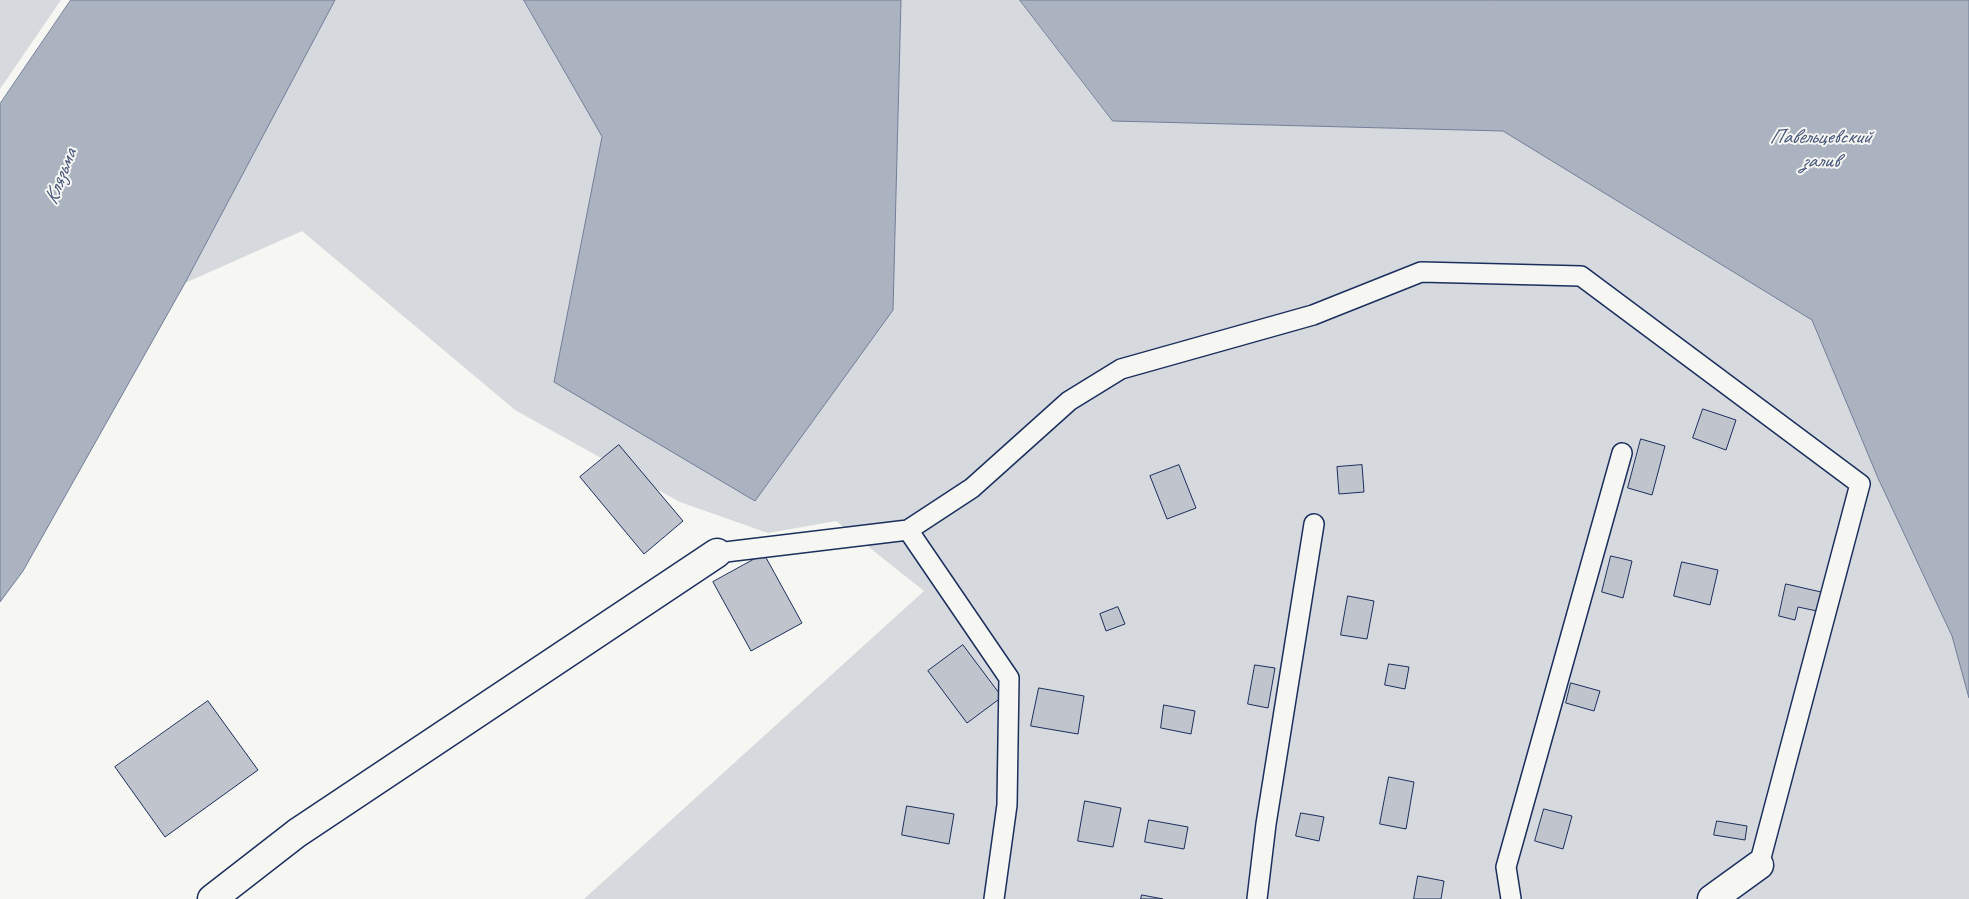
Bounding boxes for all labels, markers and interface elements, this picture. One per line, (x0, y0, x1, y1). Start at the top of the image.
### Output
water label: Павельцевский залив (1769, 124, 1871, 174)
water label: Клязьма (39, 146, 83, 208)

